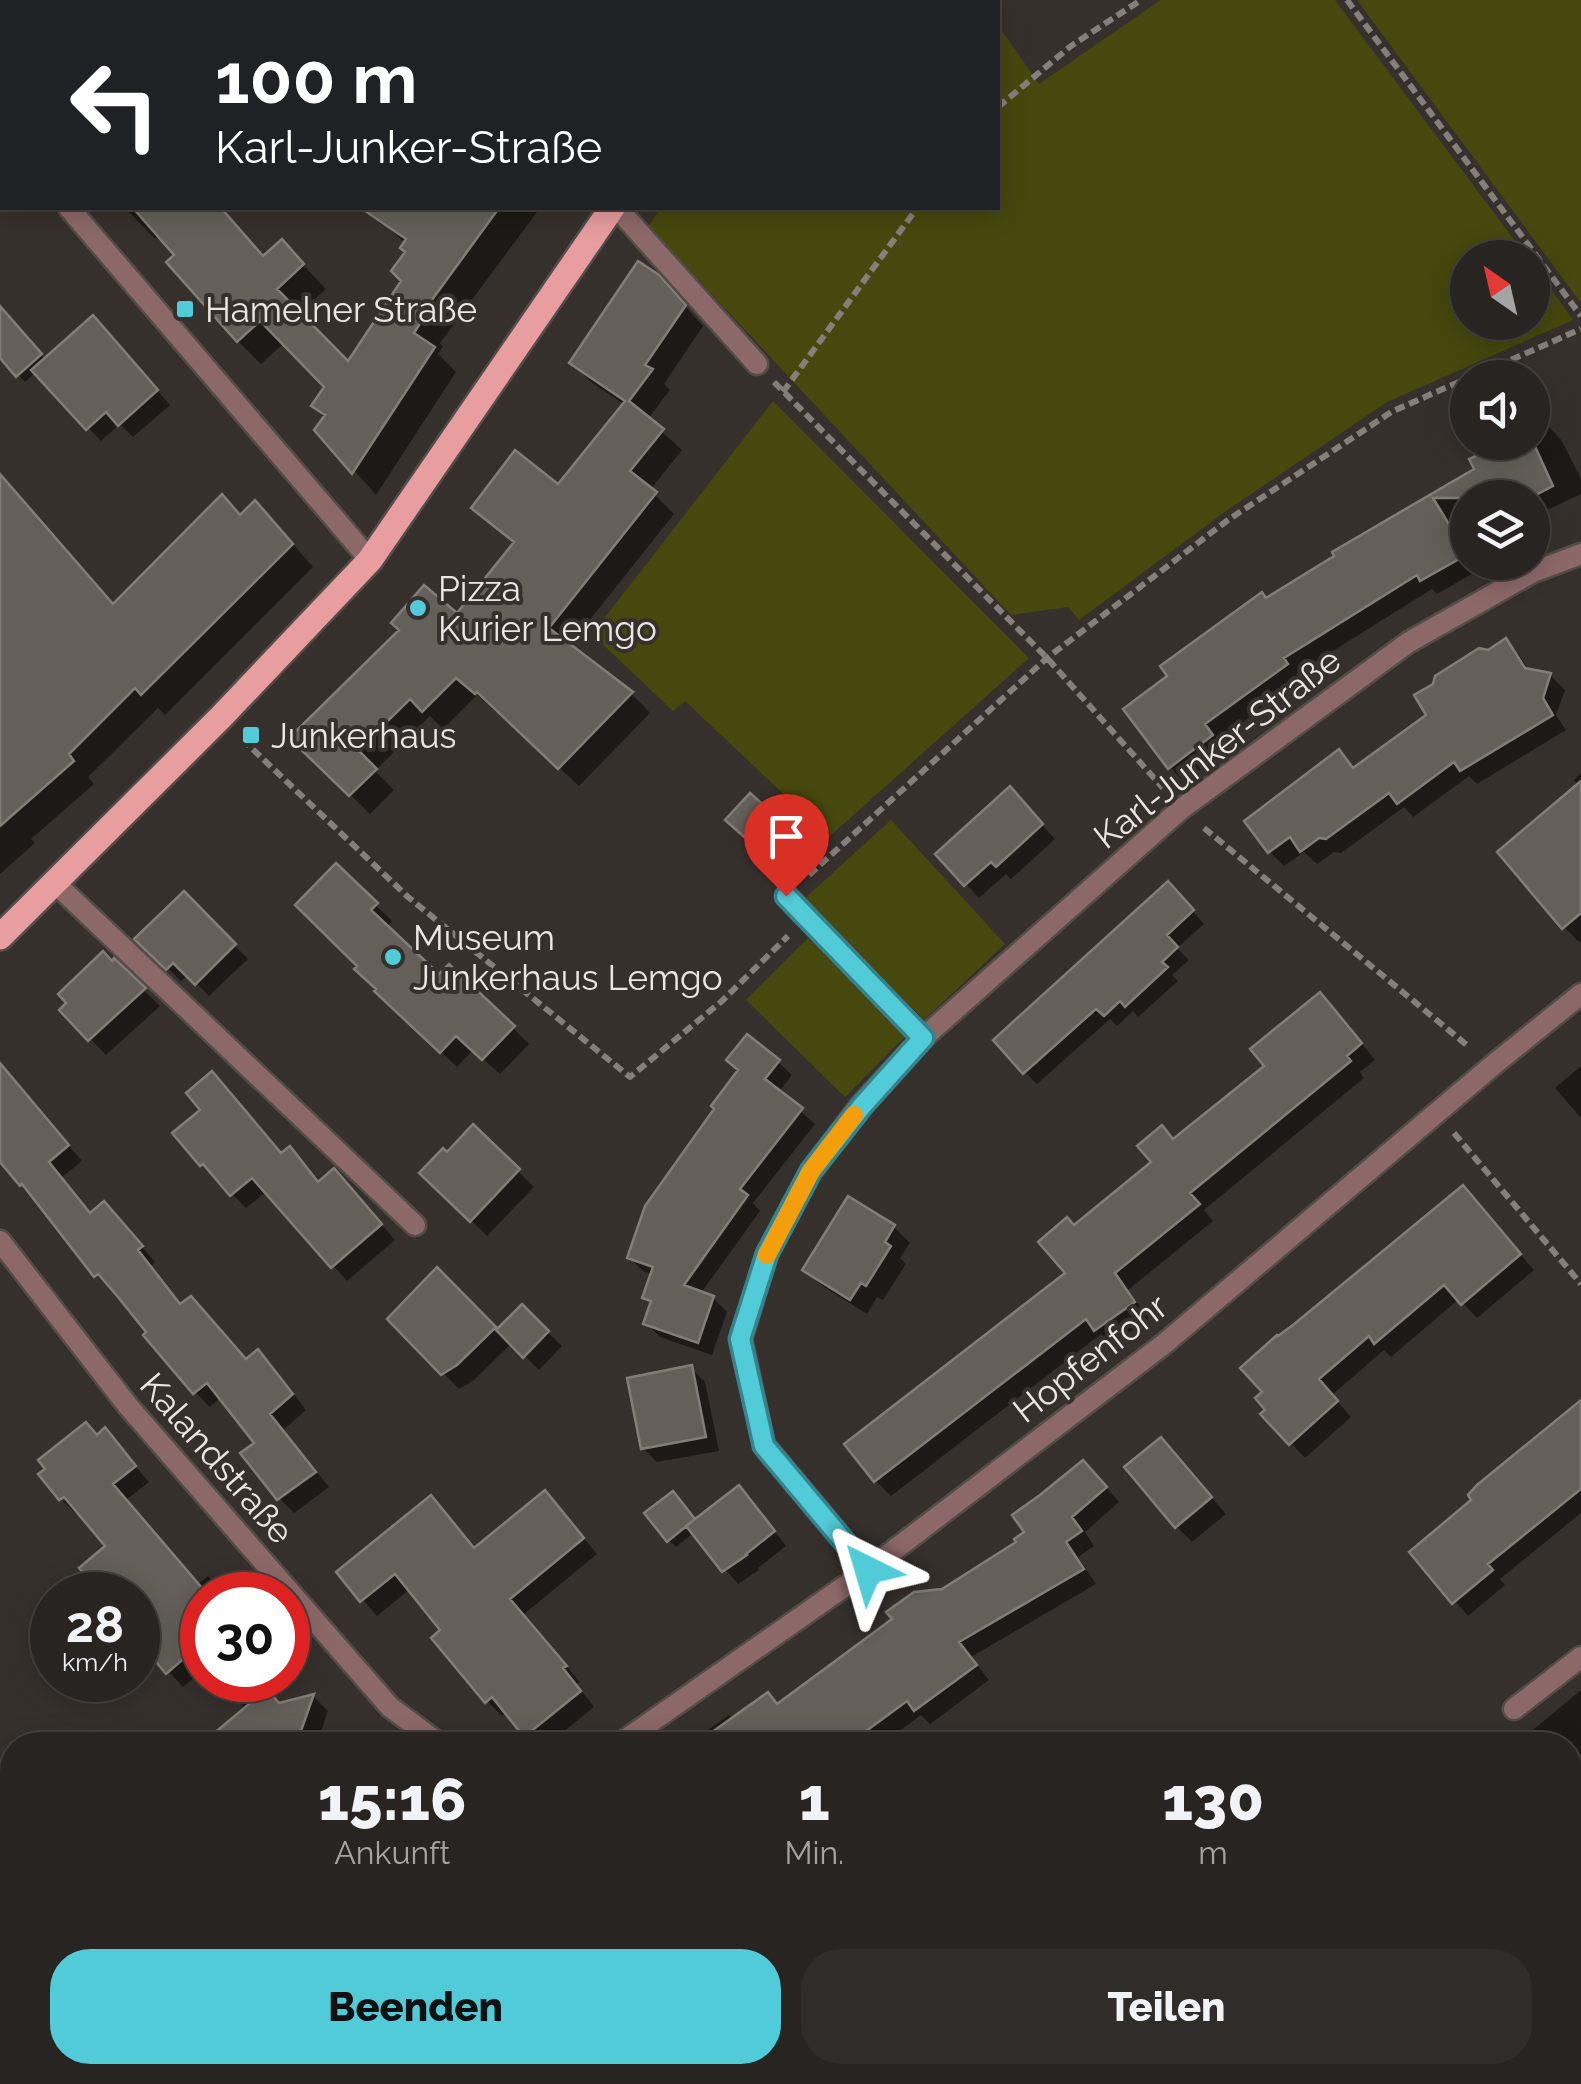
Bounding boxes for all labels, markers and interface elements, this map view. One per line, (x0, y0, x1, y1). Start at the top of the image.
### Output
text: 100 m (215, 37, 418, 119)
icon: left (50, 40, 180, 170)
text: Karl-Junker-Straße (215, 121, 602, 174)
north arrow (1450, 240, 1550, 340)
map controls (1450, 240, 1550, 580)
place label: Hamelner Straße (205, 289, 477, 330)
marker: Hamelner Straße (174, 298, 196, 320)
button: sound (1450, 360, 1550, 460)
button: layers (1450, 480, 1550, 580)
place label: Pizza Kurier Lemgo (438, 568, 657, 649)
marker: Pizza Kurier Lemgo (407, 597, 429, 619)
street label: Karl-Junker-Straße (1086, 639, 1348, 857)
place label: Junkerhaus (271, 715, 456, 756)
marker: Junkerhaus (240, 724, 262, 746)
pin (744, 794, 829, 897)
icon: arrive (759, 809, 814, 864)
place label: Museum Junkerhaus Lemgo (413, 917, 723, 998)
marker: Museum Junkerhaus Lemgo (382, 946, 404, 968)
street label: Hopfenfohr (1005, 1285, 1175, 1431)
street label: Kalandstraße (132, 1365, 302, 1551)
position arrow (816, 1518, 920, 1622)
speed limit sign: 30 (180, 1572, 310, 1702)
text: 28 (66, 1595, 124, 1654)
text: km/h (62, 1647, 128, 1677)
text: 15:16 (318, 1764, 466, 1834)
text: 1 (799, 1764, 830, 1834)
text: 130 (1162, 1764, 1264, 1834)
text: Ankunft (334, 1834, 450, 1871)
text: Min. (784, 1834, 844, 1871)
text: m (1198, 1834, 1228, 1871)
button: Beenden (50, 1949, 781, 2064)
button: Teilen (801, 1949, 1532, 2064)

